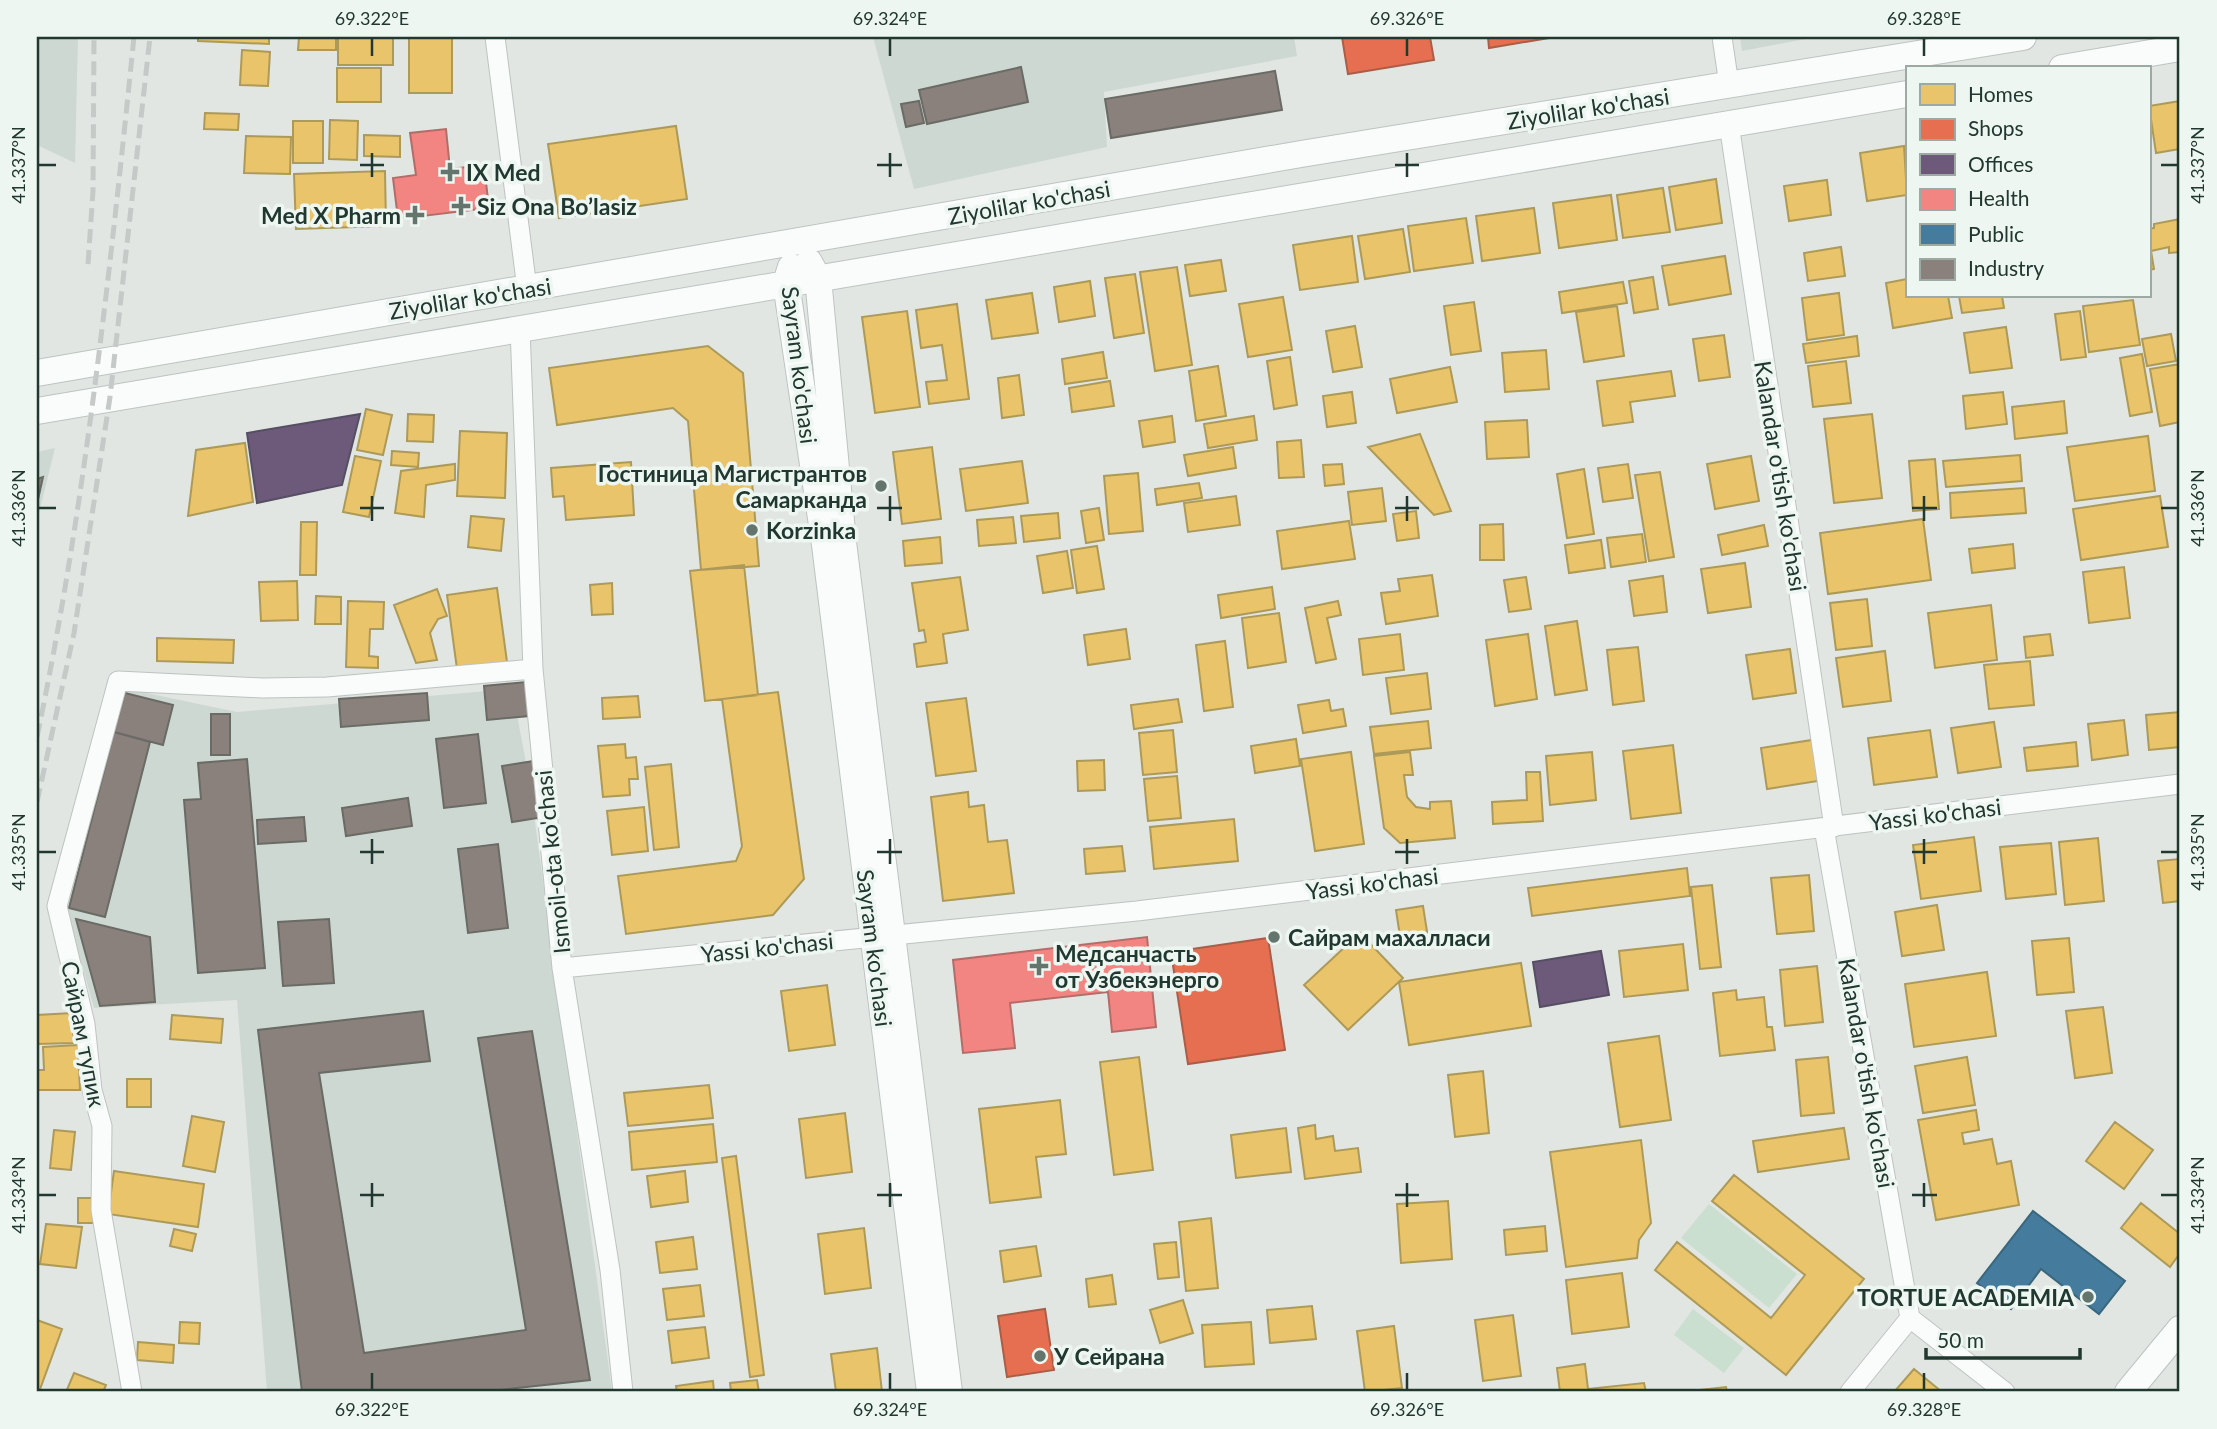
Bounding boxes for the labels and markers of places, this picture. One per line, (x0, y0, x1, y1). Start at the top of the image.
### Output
place label: IX Med (466, 158, 541, 186)
marker: IX Med (440, 162, 460, 182)
place label: Siz Ona Bo’lasiz (477, 192, 637, 220)
marker: Siz Ona Bo’lasiz (451, 196, 471, 216)
place label: Med X Pharm (261, 201, 401, 229)
marker: Med X Pharm (407, 207, 423, 223)
place label: Гостиница Магистрантов Самарканда (598, 459, 867, 513)
marker: Гостиница Магистрантов Самарканда (873, 478, 889, 494)
place label: Korzinka (766, 516, 856, 544)
marker: Korzinka (744, 522, 760, 538)
place label: Сайрам махалласи (1288, 923, 1491, 951)
marker: Сайрам махалласи (1266, 929, 1282, 945)
place label: Медсанчасть от Узбекэнерго (1055, 939, 1219, 993)
marker: Медсанчасть от Узбекэнерго (1029, 956, 1049, 976)
place label: TORTUE ACADEMIA (1857, 1283, 2075, 1311)
marker: TORTUE ACADEMIA (2080, 1289, 2096, 1305)
place label: У Сейрана (1053, 1342, 1165, 1370)
marker: У Сейрана (1032, 1348, 1048, 1364)

